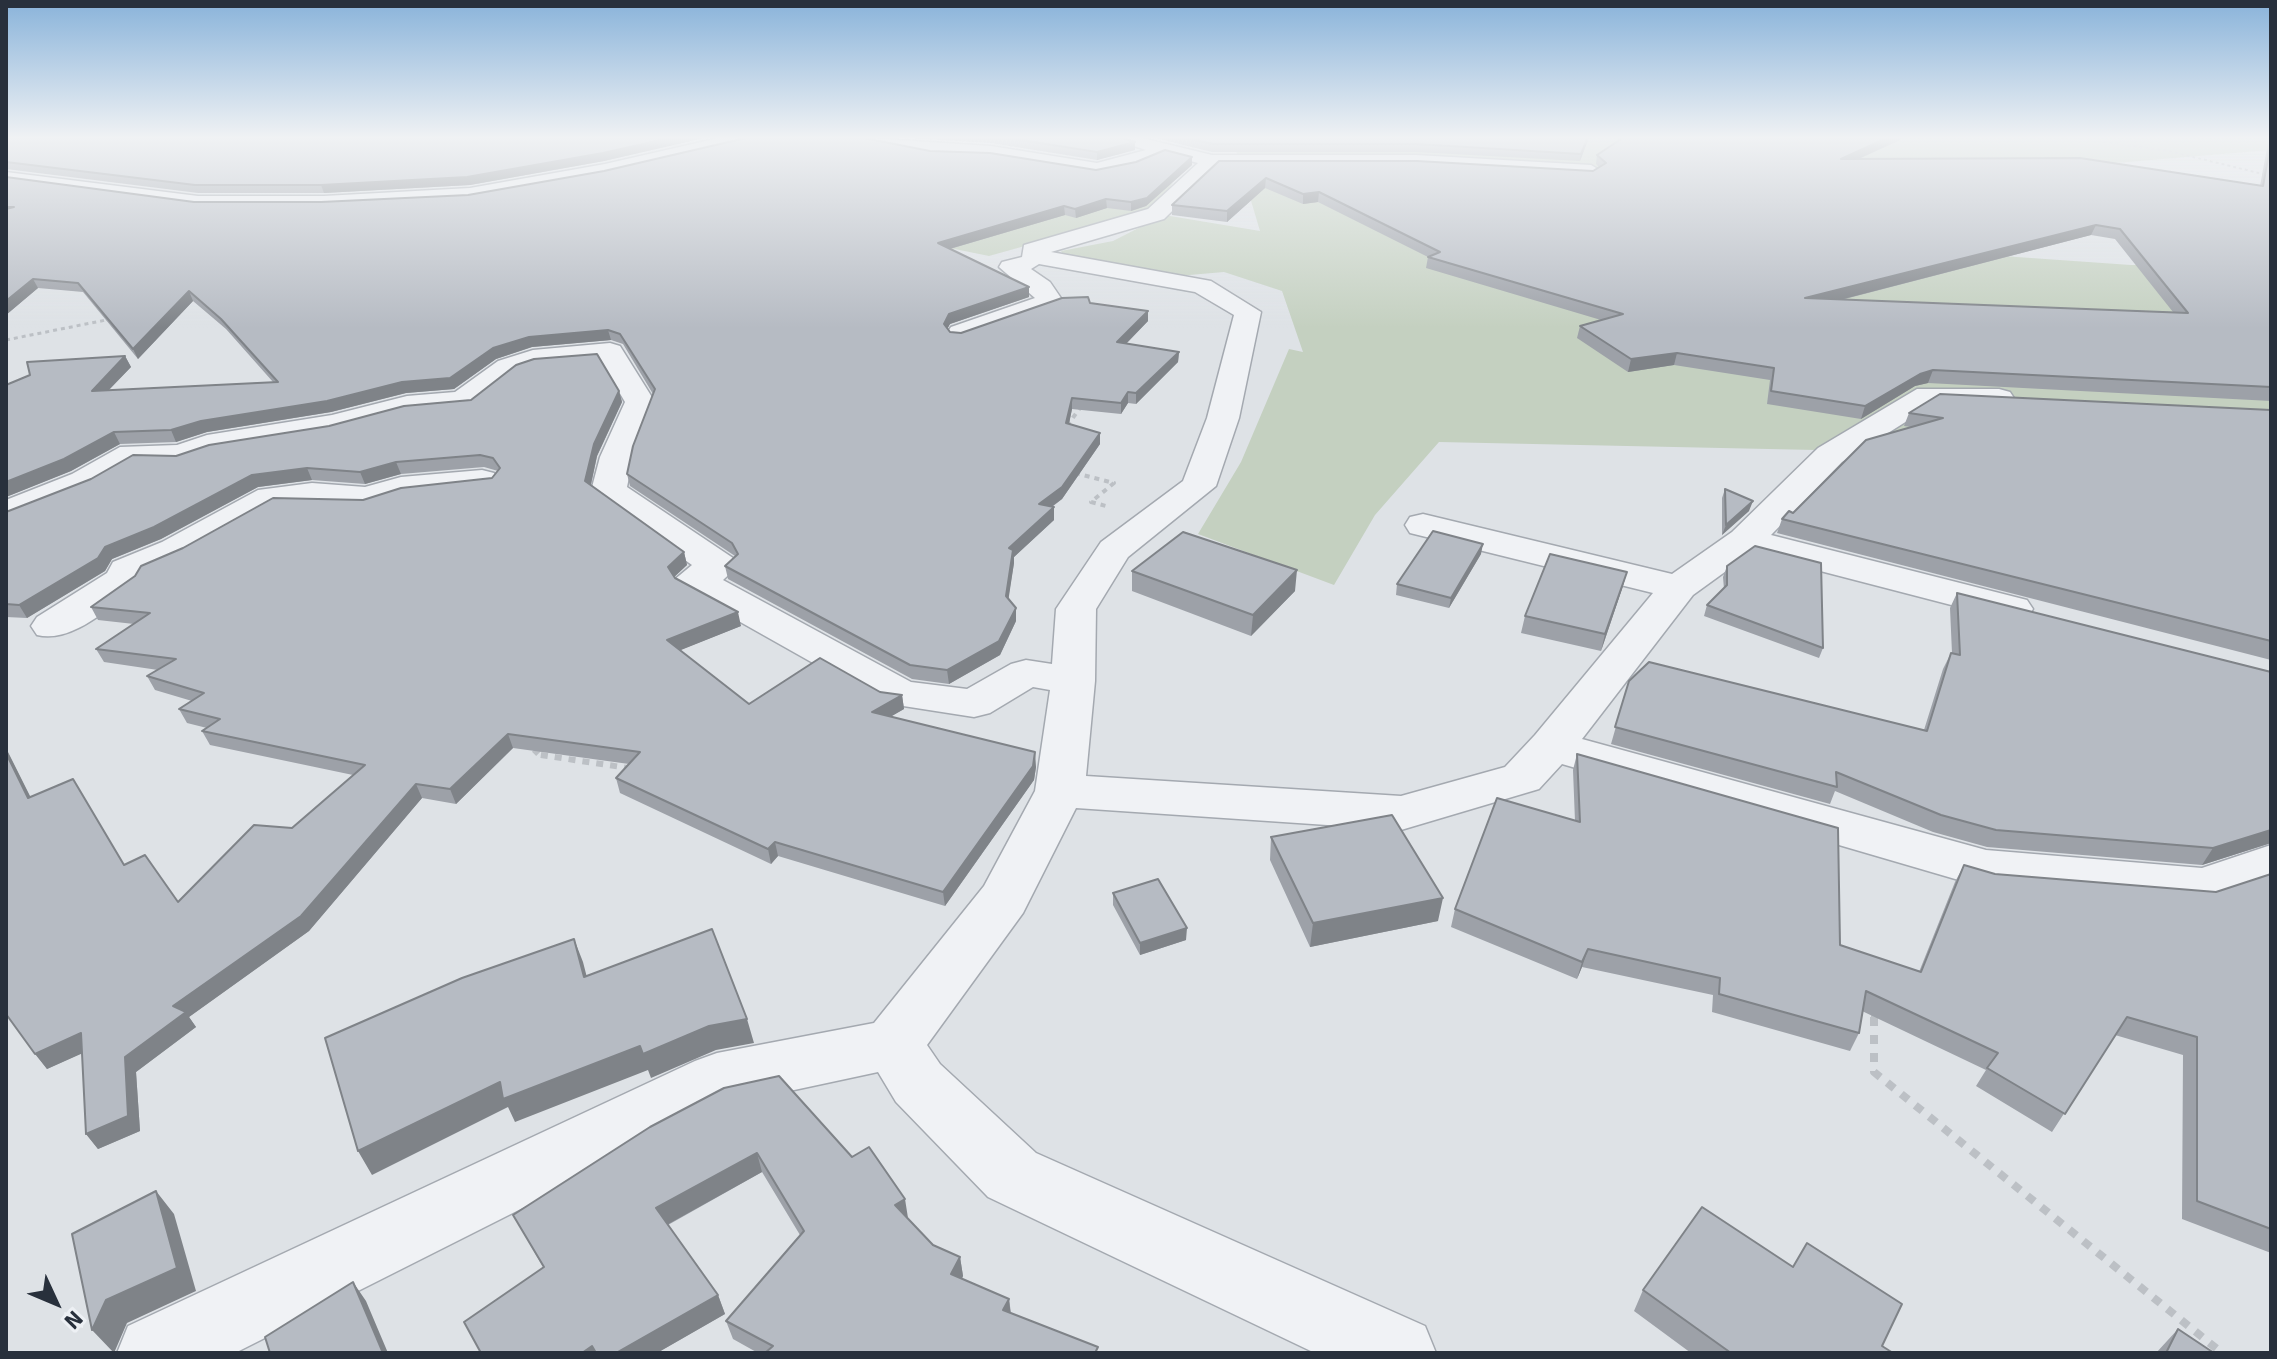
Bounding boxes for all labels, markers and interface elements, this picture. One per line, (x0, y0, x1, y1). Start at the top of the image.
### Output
north arrow (16, 1263, 96, 1343)
text: N (59, 1305, 89, 1335)

